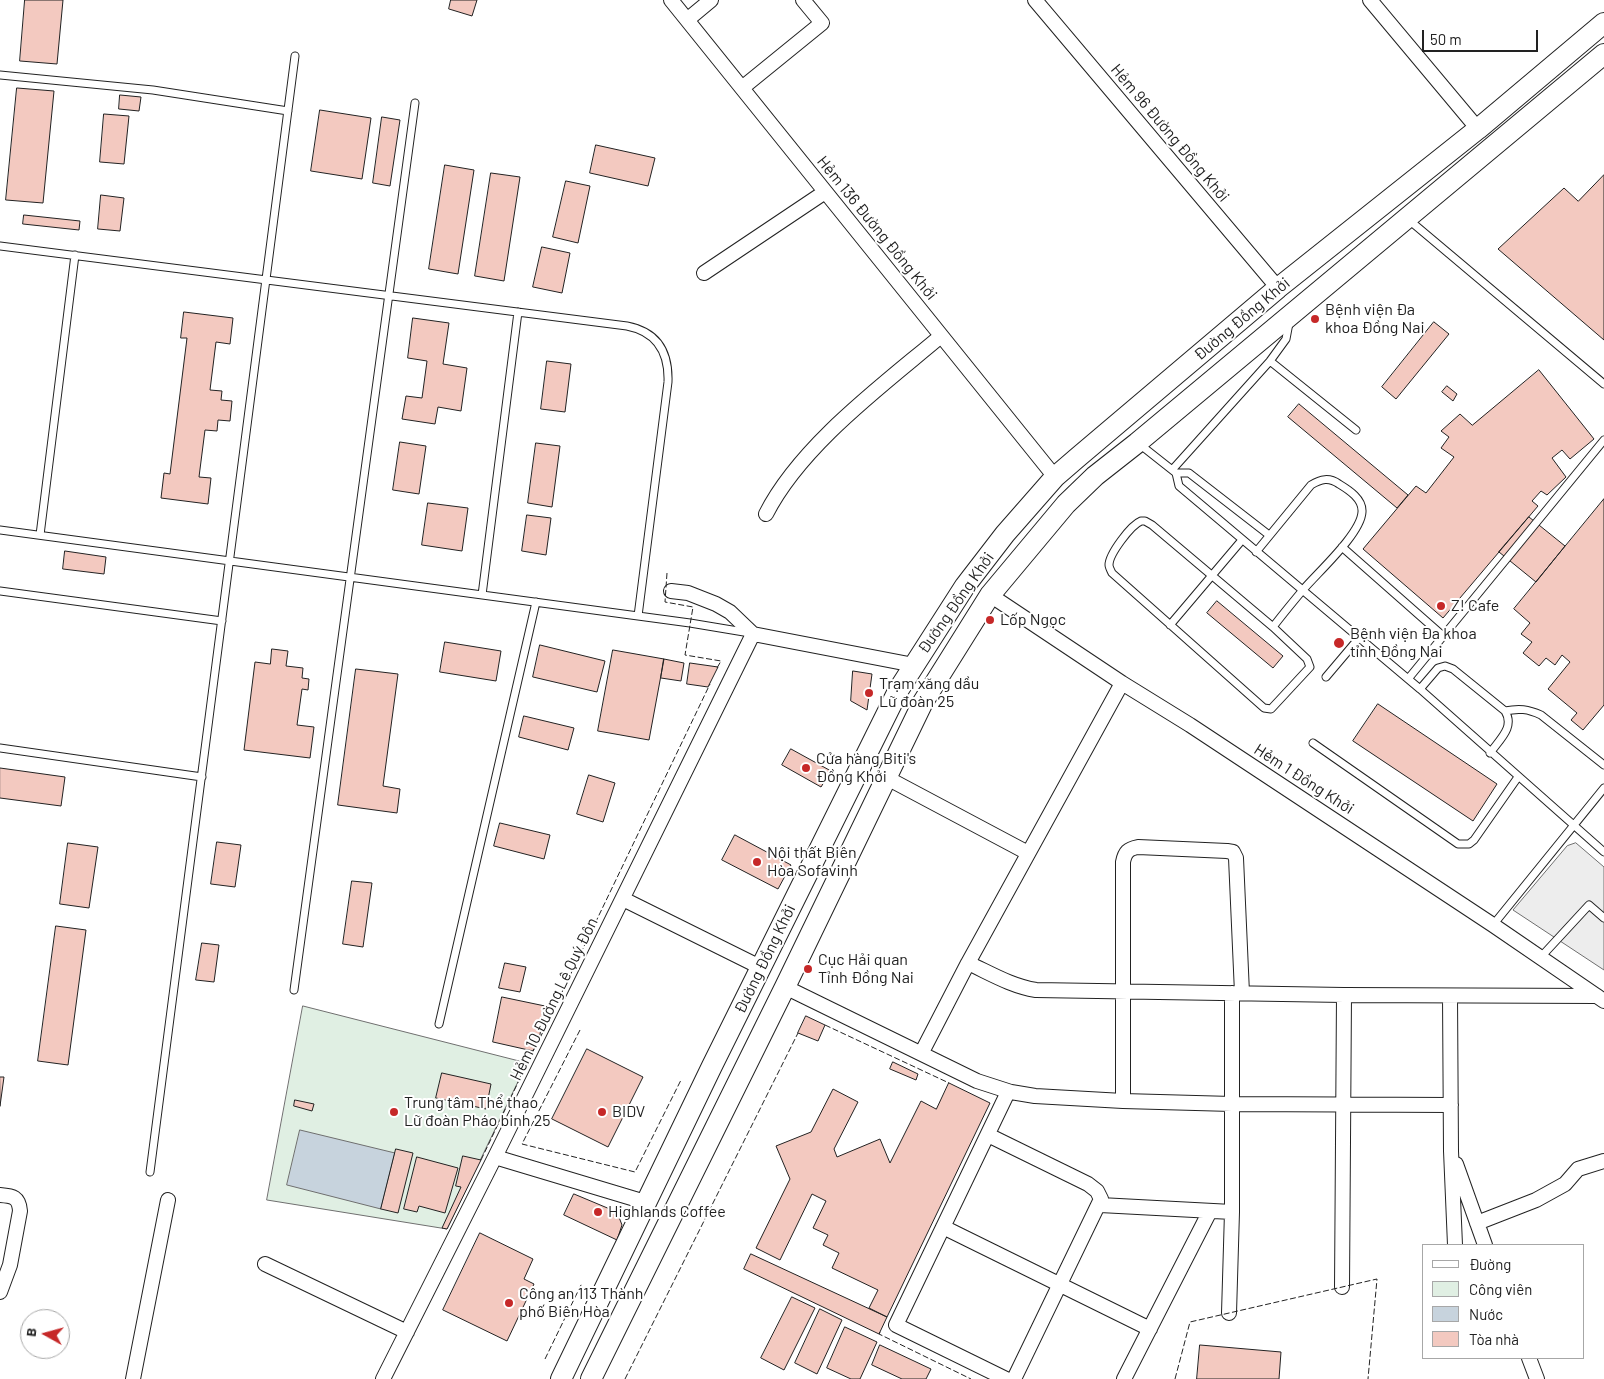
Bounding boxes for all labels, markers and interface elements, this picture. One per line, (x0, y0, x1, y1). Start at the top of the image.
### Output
scale bar (1424, 20, 1540, 52)
text: 50 m (1430, 30, 1462, 48)
street label: Hẻm 96 Đường Đồng Khởi (1107, 60, 1233, 206)
street label: Hẻm 136 Đường Đồng Khởi (813, 152, 941, 304)
street label: Đường Đồng Khởi (1190, 273, 1294, 365)
place label: Bệnh viện Đa khoa Đồng Nai (1325, 300, 1425, 338)
marker: Bệnh viện Đa khoa Đồng Nai (1309, 313, 1321, 325)
street label: Đường Đồng Khởi (914, 549, 998, 657)
place label: Z! Cafe (1451, 596, 1499, 616)
marker: Z! Cafe (1435, 600, 1447, 612)
place label: Lốp Ngọc (1000, 610, 1066, 630)
marker: Lốp Ngọc (984, 614, 996, 626)
place label: Bệnh viện Đa khoa tỉnh Đồng Nai (1350, 624, 1477, 662)
marker: Bệnh viện Đa khoa tỉnh Đồng Nai (1332, 636, 1346, 650)
place label: Trạm xăng dầu Lữ đoàn 25 (879, 674, 979, 712)
marker: Trạm xăng dầu Lữ đoàn 25 (863, 687, 875, 699)
street label: Hẻm 1 Đồng Khởi (1251, 740, 1357, 818)
place label: Cửa hàng Biti's Đồng Khởi (816, 749, 916, 787)
marker: Cửa hàng Biti's Đồng Khởi (800, 762, 812, 774)
place label: Nội thất Biên Hòa Sofavinh (767, 843, 858, 881)
marker: Nội thất Biên Hòa Sofavinh (751, 856, 763, 868)
street label: Đường Đồng Khởi (730, 901, 800, 1017)
street label: Hẻm 10 Đường Lê Quý Đôn (506, 914, 602, 1084)
place label: Cục Hải quan Tỉnh Đồng Nai (818, 950, 914, 988)
marker: Cục Hải quan Tỉnh Đồng Nai (802, 963, 814, 975)
place label: Trung tâm Thể thao Lữ đoàn Pháo binh 25 (404, 1093, 550, 1131)
place label: BIDV (612, 1102, 645, 1122)
marker: Trung tâm Thể thao Lữ đoàn Pháo binh 25 (388, 1106, 400, 1118)
marker: BIDV (596, 1106, 608, 1118)
place label: Highlands Coffee (608, 1202, 726, 1222)
marker: Highlands Coffee (592, 1206, 604, 1218)
legend (1422, 1244, 1584, 1359)
text: Đường (1469, 1255, 1511, 1273)
text: Công viên (1469, 1280, 1532, 1298)
place label: Công an 113 Thành phố Biên Hòa (519, 1284, 643, 1322)
marker: Công an 113 Thành phố Biên Hòa (503, 1297, 515, 1309)
text: Nước (1469, 1305, 1503, 1323)
north arrow (20, 1309, 70, 1359)
text: B (22, 1327, 40, 1338)
text: Tòa nhà (1469, 1330, 1519, 1348)

